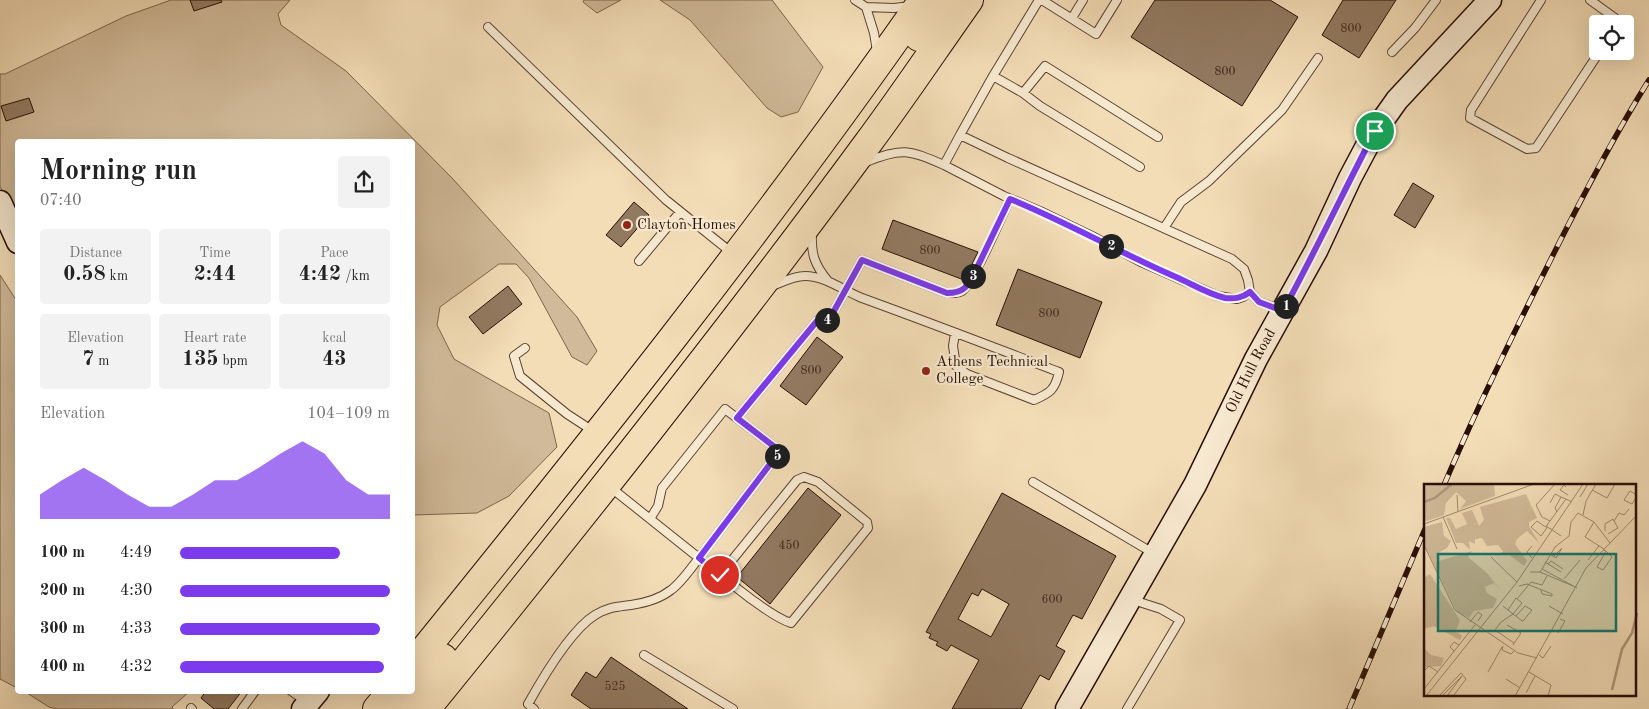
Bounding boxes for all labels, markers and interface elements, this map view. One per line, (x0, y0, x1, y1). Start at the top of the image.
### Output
map controls (1589, 15, 1634, 60)
button: locate (1589, 15, 1634, 60)
house number: 800 (1341, 23, 1361, 35)
house number: 800 (1215, 66, 1235, 78)
pin (1354, 110, 1396, 152)
icon: arrive (1361, 117, 1389, 145)
button: share (338, 156, 390, 208)
text: Morning run (40, 158, 197, 186)
text: 07:40 (40, 193, 82, 209)
place label: Clayton Homes (637, 218, 736, 233)
marker: Clayton Homes (621, 219, 633, 231)
pin: 2 (1098, 234, 1124, 258)
text: 2 (1107, 239, 1116, 253)
house number: 800 (920, 245, 940, 257)
text: Distance (69, 246, 122, 260)
text: Time (199, 246, 231, 260)
text: Pace (320, 246, 349, 260)
text: 0.58 (63, 264, 106, 285)
text: 2:44 (194, 264, 236, 285)
text: 4:42 (299, 264, 341, 285)
pin: 3 (960, 264, 986, 288)
text: km (106, 269, 128, 283)
text: /km (341, 269, 370, 283)
text: 3 (969, 269, 978, 283)
pin: 1 (1274, 294, 1298, 318)
text: 1 (1282, 299, 1291, 313)
pin: 4 (814, 308, 840, 332)
house number: 800 (1039, 308, 1059, 320)
text: 4 (823, 313, 832, 327)
street label: Old Hull Road (1223, 326, 1279, 415)
text: Elevation (67, 331, 124, 345)
text: Heart rate (184, 331, 246, 345)
text: kcal (322, 331, 346, 345)
text: 7 (82, 349, 94, 370)
text: 135 (182, 349, 219, 370)
text: 43 (322, 349, 347, 370)
text: m (94, 354, 109, 368)
text: bpm (219, 354, 248, 368)
place label: Athens Technical College (936, 355, 1048, 387)
house number: 800 (801, 365, 821, 377)
marker: Athens Technical College (920, 365, 932, 377)
text: Elevation (40, 406, 105, 422)
text: 104–109 m (307, 406, 390, 422)
pin: 5 (764, 444, 790, 468)
text: 5 (773, 449, 782, 463)
inset map (1424, 484, 1636, 696)
house number: 450 (779, 539, 799, 552)
text: 100 m (40, 545, 85, 561)
text: 4:49 (120, 545, 152, 561)
pin (699, 554, 741, 596)
icon: check (706, 561, 734, 589)
text: 200 m (40, 583, 85, 599)
text: 4:30 (120, 583, 152, 599)
house number: 600 (1042, 594, 1062, 606)
text: 300 m (40, 621, 85, 637)
text: 4:33 (120, 621, 152, 637)
text: 400 m (40, 659, 85, 675)
text: 4:32 (120, 659, 152, 675)
house number: 525 (605, 680, 625, 693)

